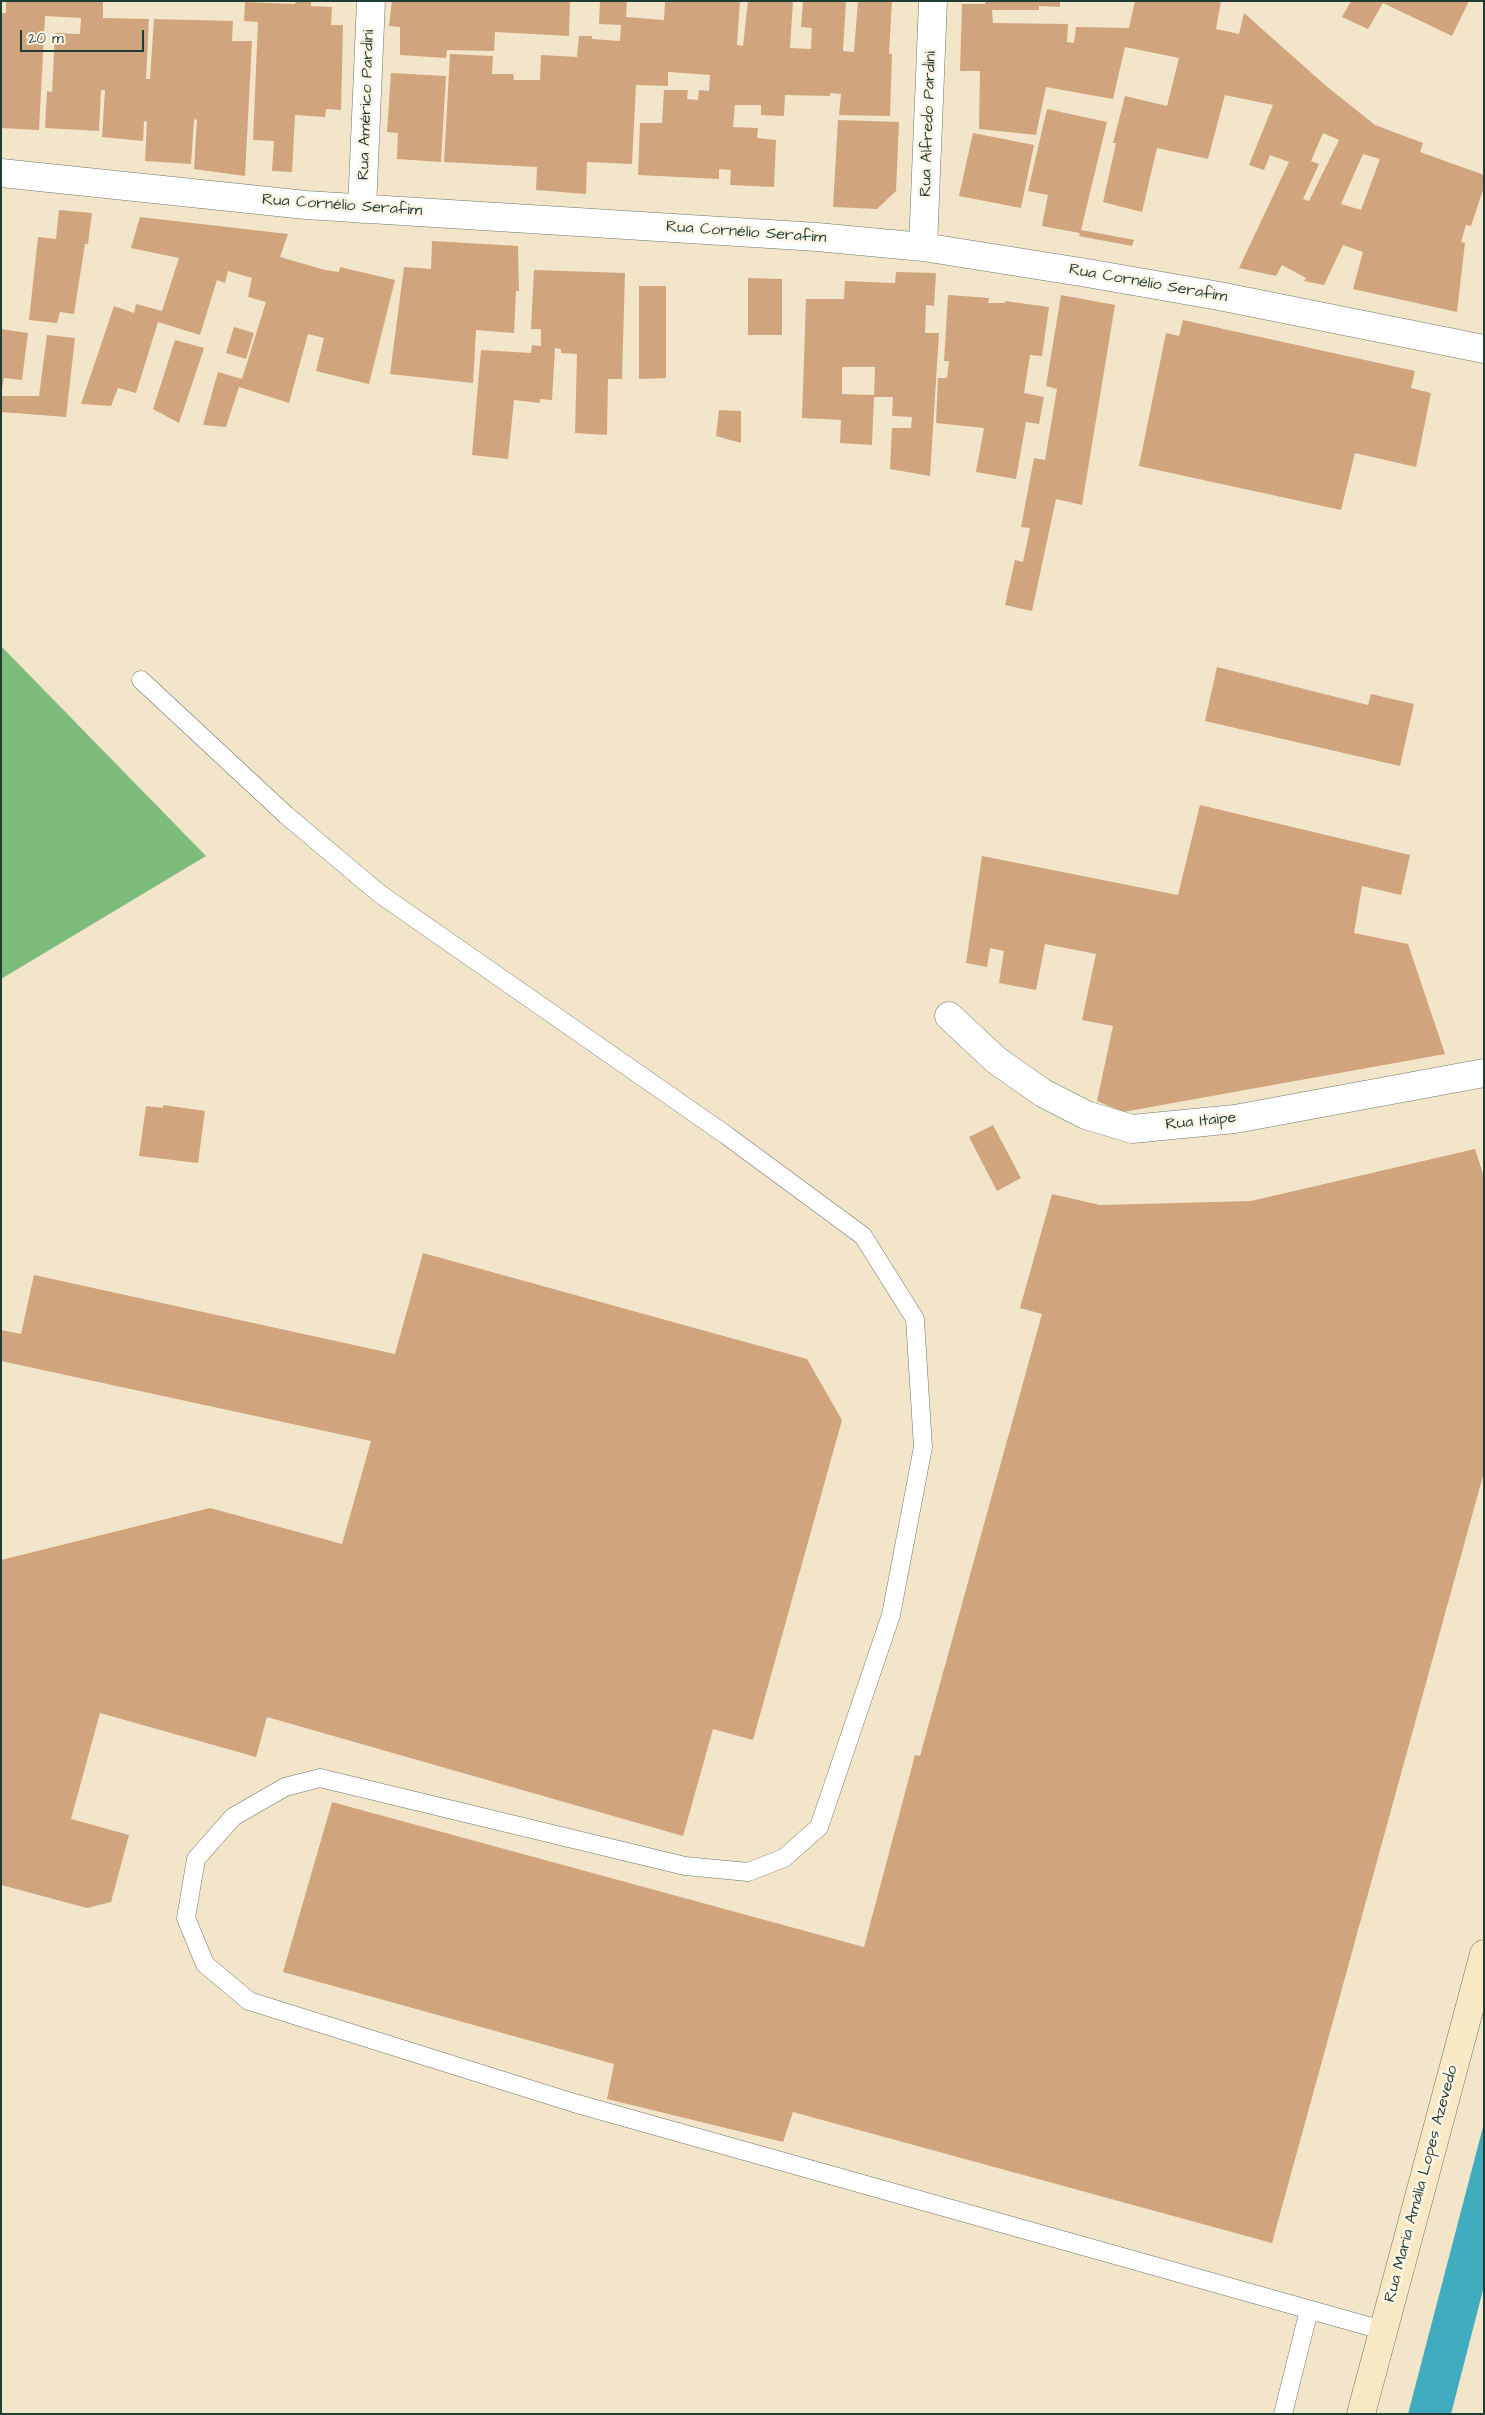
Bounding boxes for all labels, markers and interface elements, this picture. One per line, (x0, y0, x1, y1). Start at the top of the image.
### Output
scale bar (22, 20, 146, 52)
text: 20 m (28, 28, 64, 49)
street label: Rua Américo Pardini (355, 29, 379, 181)
street label: Rua Alfredo Pardini (917, 51, 941, 197)
street label: Rua Cornélio Serafim (261, 191, 423, 221)
street label: Rua Cornélio Serafim (665, 218, 827, 248)
street label: Rua Cornélio Serafim (1067, 261, 1229, 307)
street label: Rua Itaipe (1165, 1109, 1237, 1135)
street label: Rua Maria Amália Lopes Azevedo (1381, 2063, 1463, 2305)

